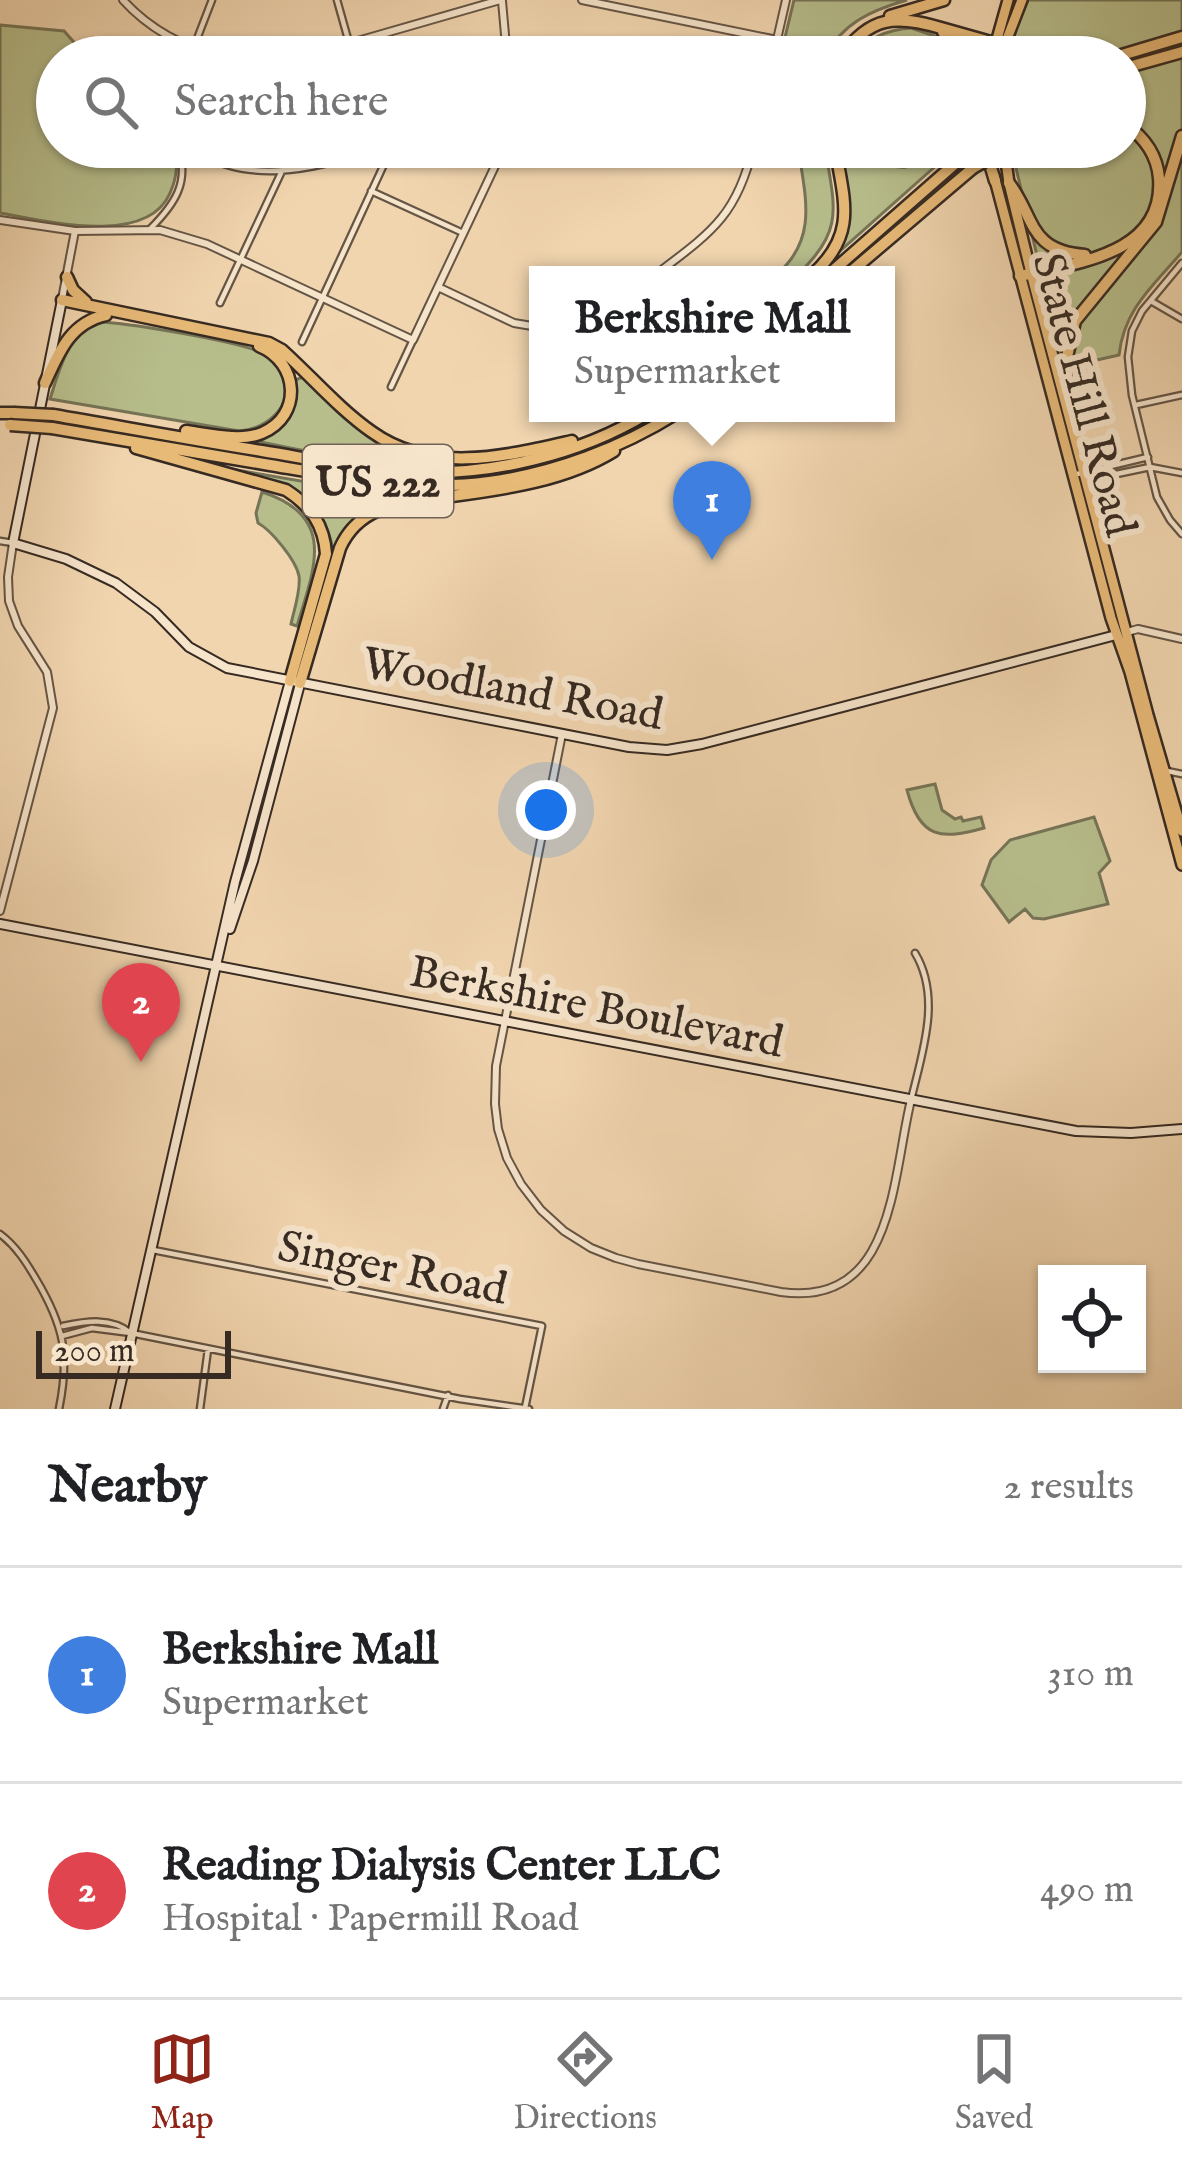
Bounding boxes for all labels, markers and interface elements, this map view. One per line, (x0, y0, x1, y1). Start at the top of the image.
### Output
search box (36, 36, 1146, 168)
icon: search (78, 69, 144, 135)
text: Search here (174, 74, 388, 131)
street label: State Hill Road (1017, 247, 1148, 544)
popup (529, 266, 895, 422)
text: Berkshire Mall (574, 291, 850, 348)
text: Supermarket (574, 348, 781, 397)
road number: US 222 (303, 445, 453, 517)
pin: 1 (673, 461, 751, 560)
street label: Woodland Road (358, 636, 668, 745)
your location (516, 780, 576, 840)
street label: Berkshire Boulevard (405, 944, 789, 1073)
pin: 2 (102, 963, 180, 1062)
street label: Singer Road (273, 1219, 513, 1320)
map controls (1038, 1265, 1146, 1373)
button: locate (1038, 1265, 1146, 1373)
scale bar (36, 1325, 231, 1378)
text: 200 m (54, 1331, 135, 1373)
text: Nearby (48, 1455, 207, 1520)
text: 2 results (1003, 1463, 1134, 1512)
text: Berkshire Mall (162, 1622, 438, 1679)
text: 1 (80, 1650, 94, 1699)
text: 310 m (1047, 1650, 1134, 1699)
text: Supermarket (162, 1679, 369, 1728)
text: Reading Dialysis Center LLC (162, 1838, 721, 1895)
text: 2 (78, 1866, 96, 1915)
text: 490 m (1040, 1866, 1134, 1915)
text: Hospital · Papermill Road (162, 1895, 579, 1944)
tab: Map (149, 2026, 215, 2140)
tab: Directions (513, 2026, 657, 2140)
tab: Saved (955, 2026, 1033, 2140)

